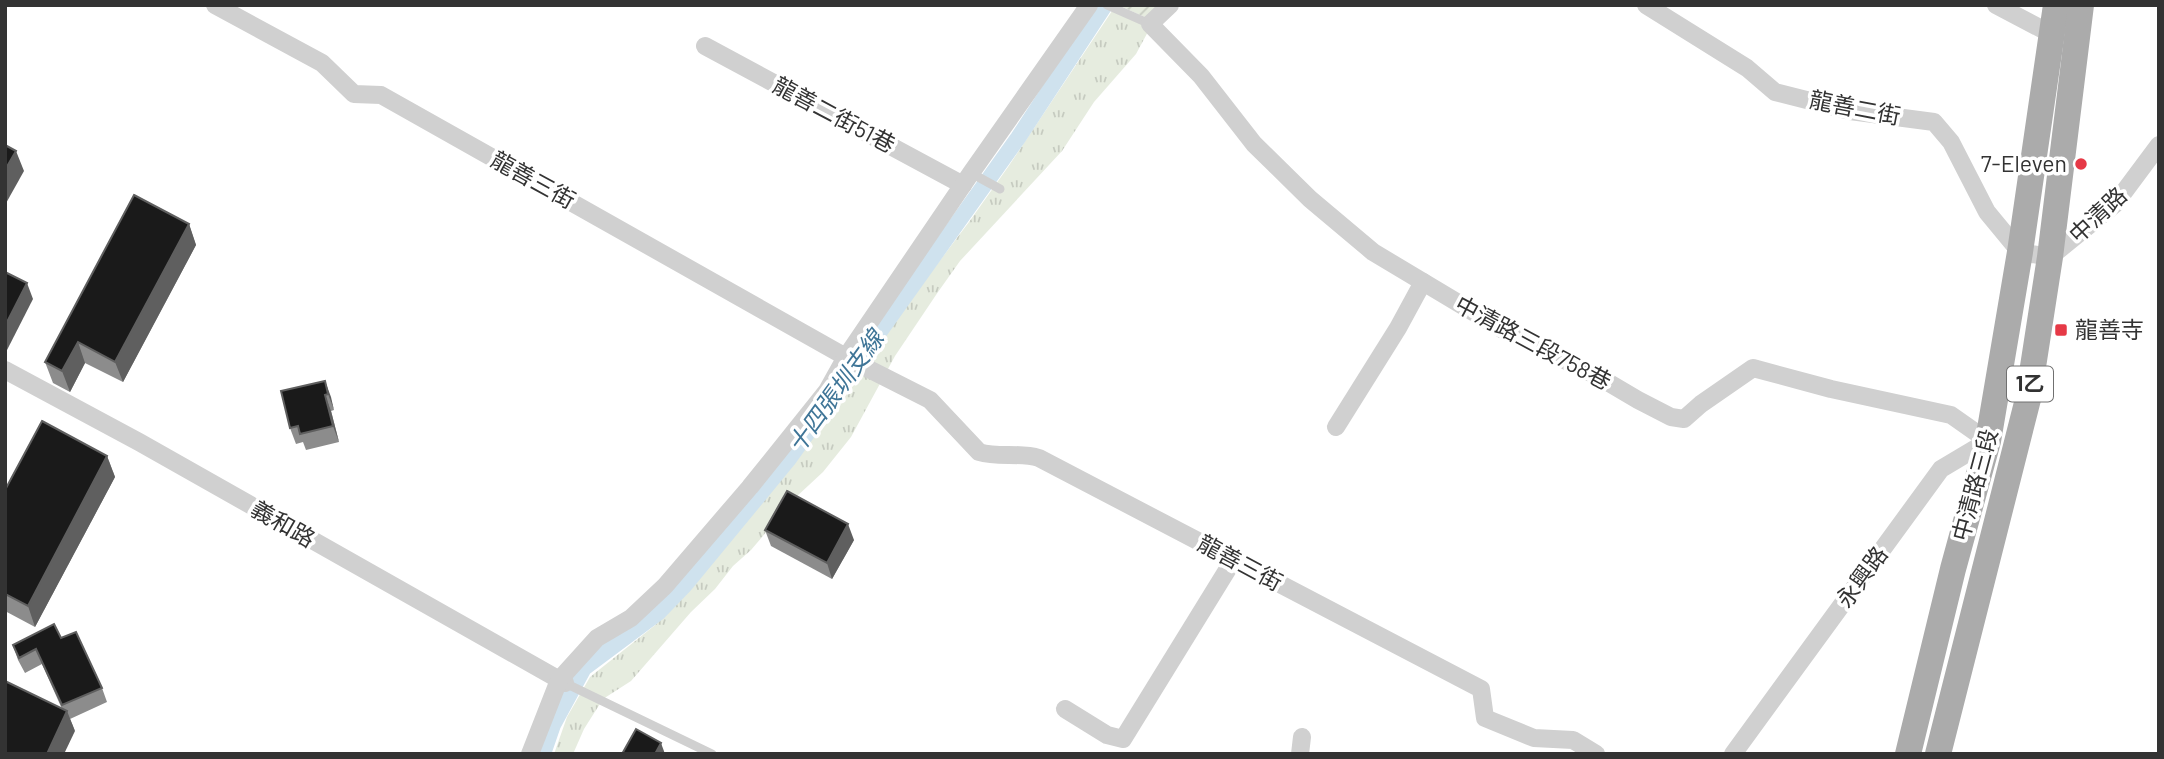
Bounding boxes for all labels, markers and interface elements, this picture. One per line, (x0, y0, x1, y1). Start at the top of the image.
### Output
street label: 龍善二街51巷 (769, 70, 900, 158)
street label: 龍善二街 (1807, 84, 1903, 130)
street label: 龍善三街 (486, 145, 581, 214)
place label: 7-Eleven (1981, 149, 2067, 177)
marker: 7-Eleven (2073, 156, 2089, 172)
street label: 中清路 (2063, 181, 2132, 248)
street label: 中清路三段758巷 (1451, 289, 1616, 395)
place label: 龍善寺 (2075, 315, 2144, 343)
water label: 十四張圳支線 (781, 322, 891, 458)
marker: 龍善寺 (2053, 322, 2069, 338)
road number: 1乙 (2007, 366, 2053, 402)
street label: 中清路三段 (1946, 426, 2002, 544)
street label: 義和路 (247, 494, 320, 553)
street label: 龍善三街 (1193, 528, 1288, 596)
street label: 永興路 (1830, 540, 1893, 613)

